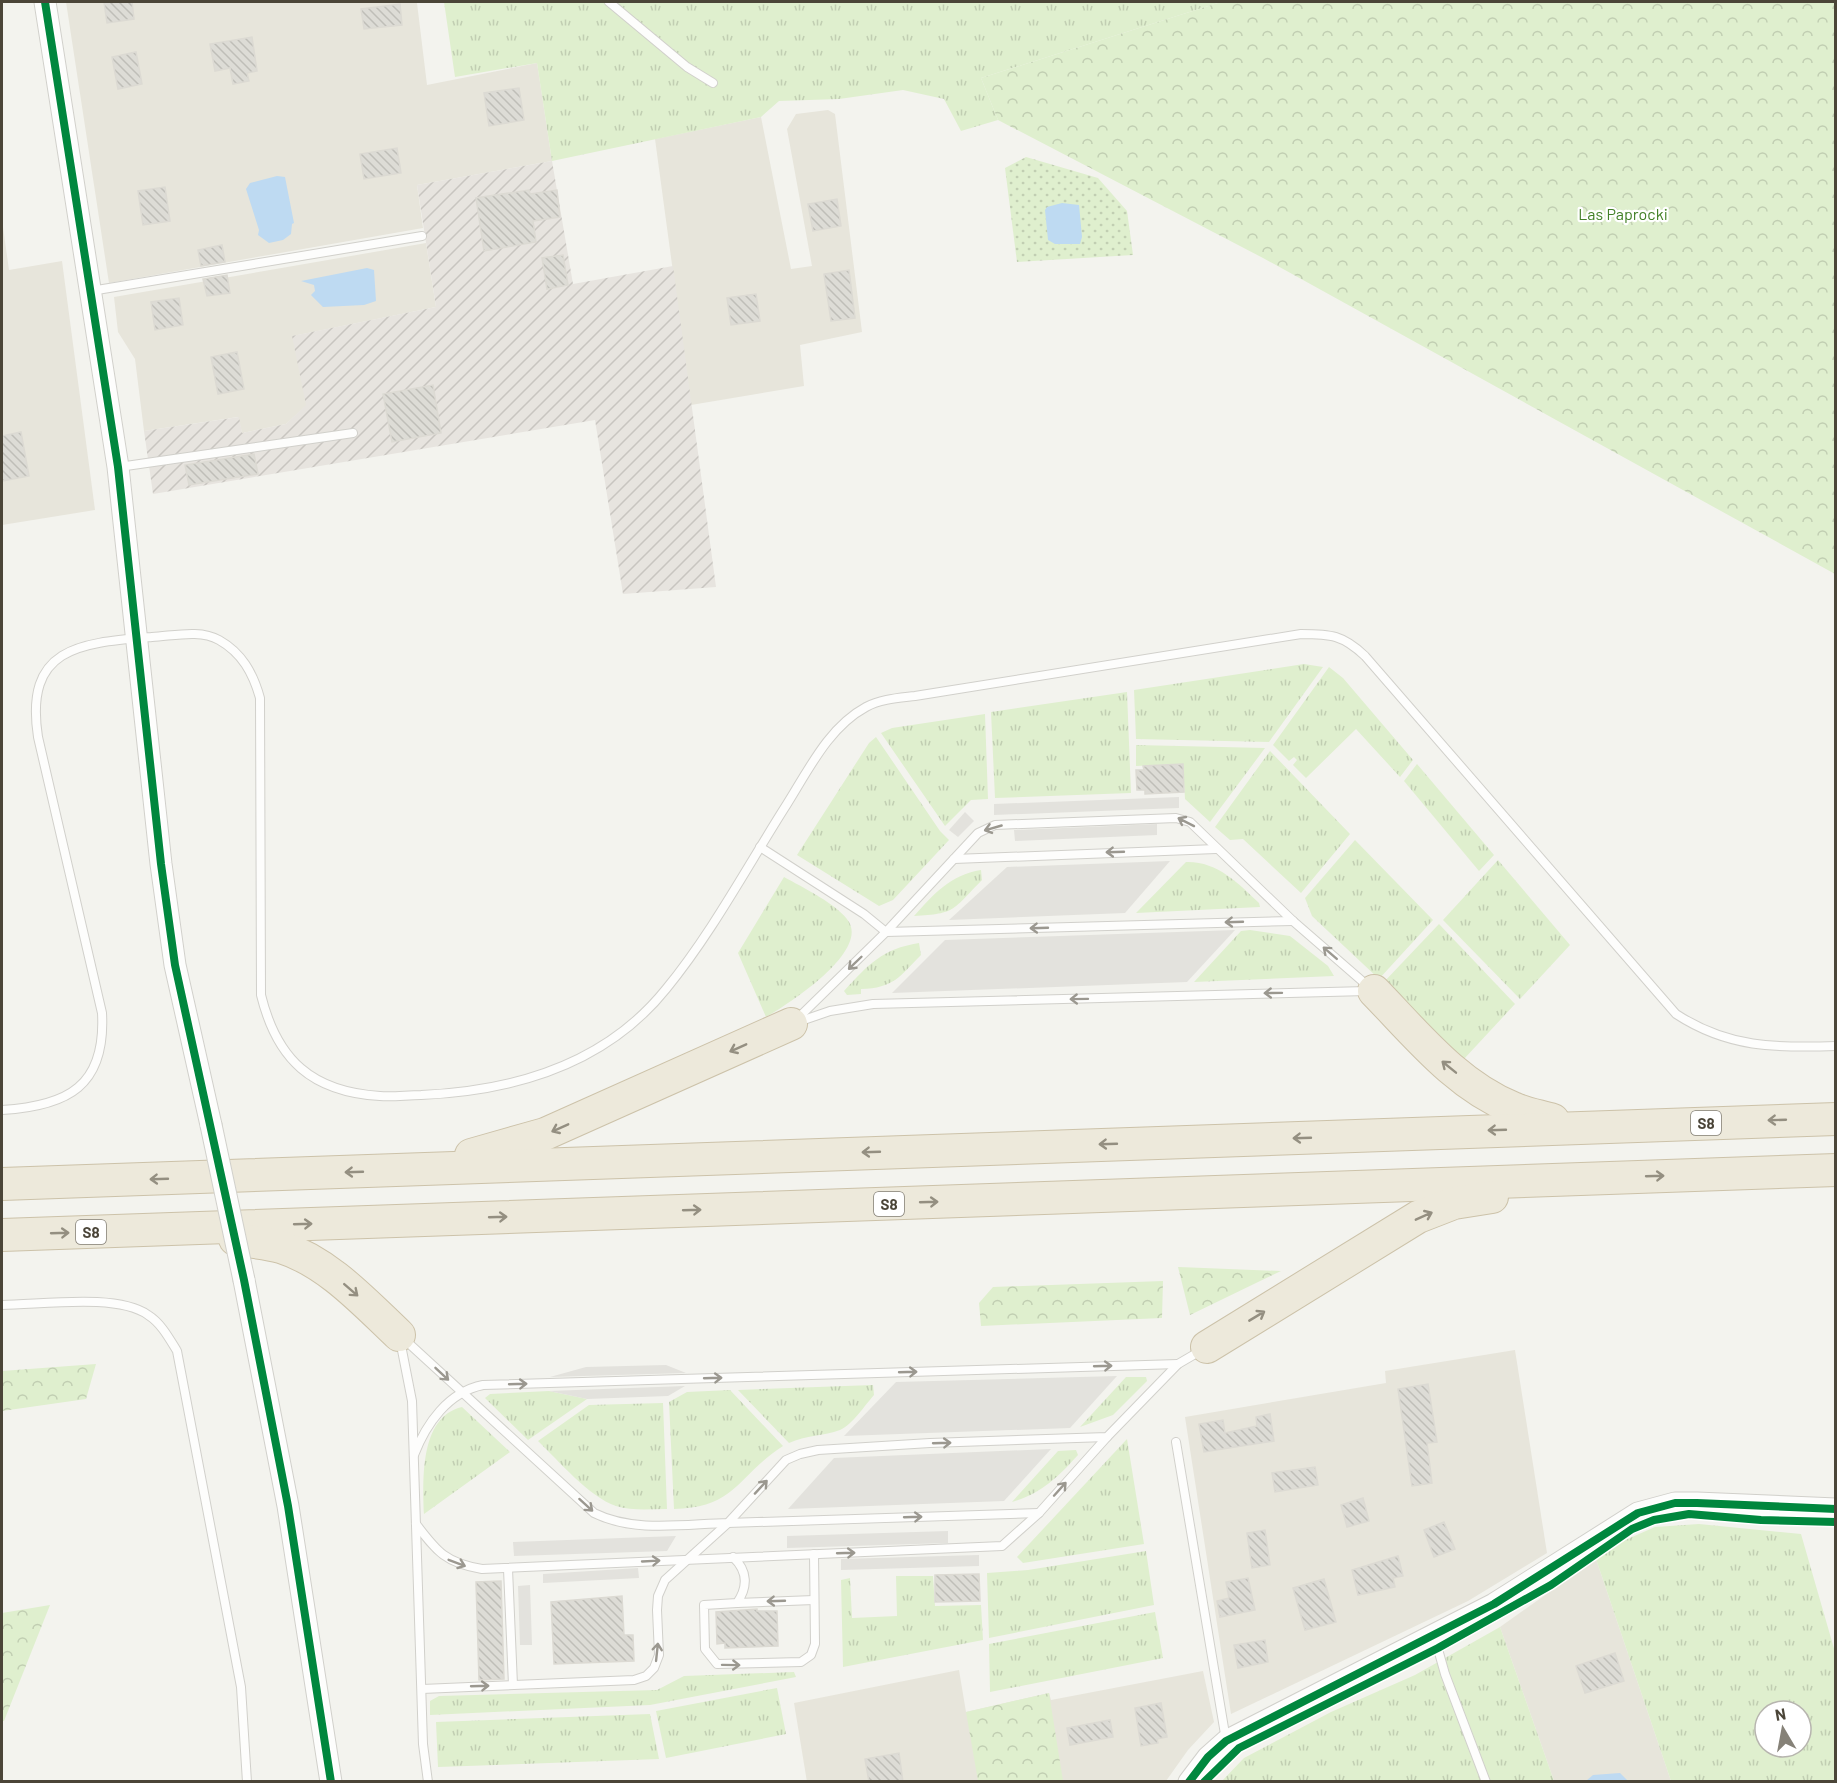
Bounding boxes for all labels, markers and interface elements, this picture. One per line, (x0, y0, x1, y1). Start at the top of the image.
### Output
park label: Las Paprocki (1578, 204, 1668, 223)
one-way arrow (1177, 816, 1195, 828)
one-way arrow (984, 823, 1003, 834)
one-way arrow (1106, 847, 1126, 858)
one-way arrow (1225, 917, 1245, 928)
one-way arrow (1030, 922, 1050, 933)
one-way arrow (1322, 946, 1338, 959)
one-way arrow (847, 956, 862, 970)
one-way arrow (1264, 988, 1284, 999)
one-way arrow (1069, 993, 1089, 1004)
one-way arrow (729, 1043, 747, 1054)
one-way arrow (1442, 1061, 1458, 1074)
road number: S8 (1691, 1111, 1721, 1135)
one-way arrow (1768, 1115, 1788, 1126)
one-way arrow (551, 1122, 569, 1134)
one-way arrow (1488, 1125, 1508, 1136)
one-way arrow (1293, 1132, 1313, 1143)
one-way arrow (1098, 1138, 1118, 1150)
one-way arrow (861, 1147, 881, 1158)
one-way arrow (344, 1166, 364, 1178)
one-way arrow (1645, 1170, 1665, 1181)
one-way arrow (149, 1173, 169, 1184)
road number: S8 (874, 1192, 904, 1216)
one-way arrow (919, 1196, 939, 1208)
one-way arrow (682, 1205, 702, 1216)
one-way arrow (1414, 1210, 1433, 1221)
one-way arrow (487, 1212, 507, 1223)
one-way arrow (292, 1218, 312, 1230)
road number: S8 (76, 1220, 106, 1244)
one-way arrow (49, 1227, 69, 1238)
one-way arrow (344, 1283, 359, 1297)
one-way arrow (1248, 1310, 1265, 1322)
one-way arrow (1092, 1361, 1112, 1372)
one-way arrow (434, 1367, 449, 1381)
one-way arrow (897, 1367, 917, 1378)
one-way arrow (703, 1373, 723, 1384)
one-way arrow (508, 1379, 528, 1390)
one-way arrow (932, 1437, 952, 1448)
one-way arrow (753, 1480, 768, 1495)
one-way arrow (1053, 1482, 1067, 1497)
one-way arrow (579, 1498, 594, 1513)
one-way arrow (902, 1511, 922, 1523)
one-way arrow (835, 1548, 855, 1559)
one-way arrow (641, 1555, 661, 1566)
one-way arrow (448, 1558, 466, 1569)
one-way arrow (766, 1596, 786, 1607)
one-way arrow (652, 1643, 663, 1662)
one-way arrow (721, 1659, 741, 1671)
one-way arrow (470, 1681, 490, 1692)
north arrow (1753, 1699, 1813, 1759)
text: N (1773, 1703, 1787, 1724)

